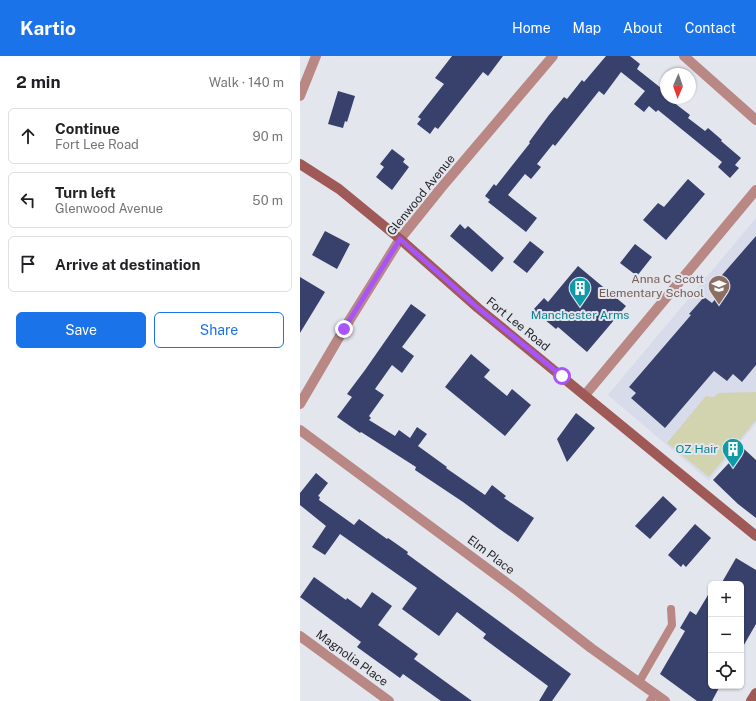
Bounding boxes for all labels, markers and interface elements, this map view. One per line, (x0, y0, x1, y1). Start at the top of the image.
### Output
text: Kartio (20, 17, 76, 39)
text: Home (512, 20, 551, 36)
text: Map (573, 20, 601, 36)
text: About (623, 20, 663, 36)
text: Contact (685, 20, 736, 36)
north arrow (660, 68, 696, 104)
text: 2 min (16, 72, 61, 92)
text: Walk · 140 m (209, 75, 284, 90)
text: Continue (55, 120, 120, 137)
icon: ahead (17, 125, 39, 147)
text: 90 m (253, 129, 283, 144)
text: Fort Lee Road (55, 137, 139, 152)
street label: Glenwood Avenue (384, 152, 458, 238)
text: Turn left (55, 184, 116, 201)
icon: left (17, 189, 39, 211)
text: 50 m (252, 193, 283, 208)
text: Glenwood Avenue (55, 201, 163, 216)
icon: arrive (17, 253, 39, 275)
text: Arrive at destination (55, 256, 200, 273)
place label: Anna C Scott Elementary School (599, 272, 704, 300)
school or university icon: Anna C Scott Elementary School (706, 273, 732, 306)
building icon: Manchester Arms (567, 275, 593, 308)
street label: Fort Lee Road (484, 294, 552, 354)
place label: Manchester Arms (531, 308, 629, 322)
button: Save (16, 312, 146, 348)
button: Share (154, 312, 284, 348)
route end (335, 320, 353, 338)
route start (553, 367, 571, 385)
building icon: OZ Hair (720, 436, 746, 469)
place label: OZ Hair (675, 442, 718, 456)
street label: Elm Place (465, 533, 517, 577)
map controls (708, 581, 744, 689)
button: + (708, 581, 744, 617)
button: − (708, 617, 744, 653)
street label: Magnolia Place (313, 627, 391, 689)
button: locate (708, 653, 744, 689)

